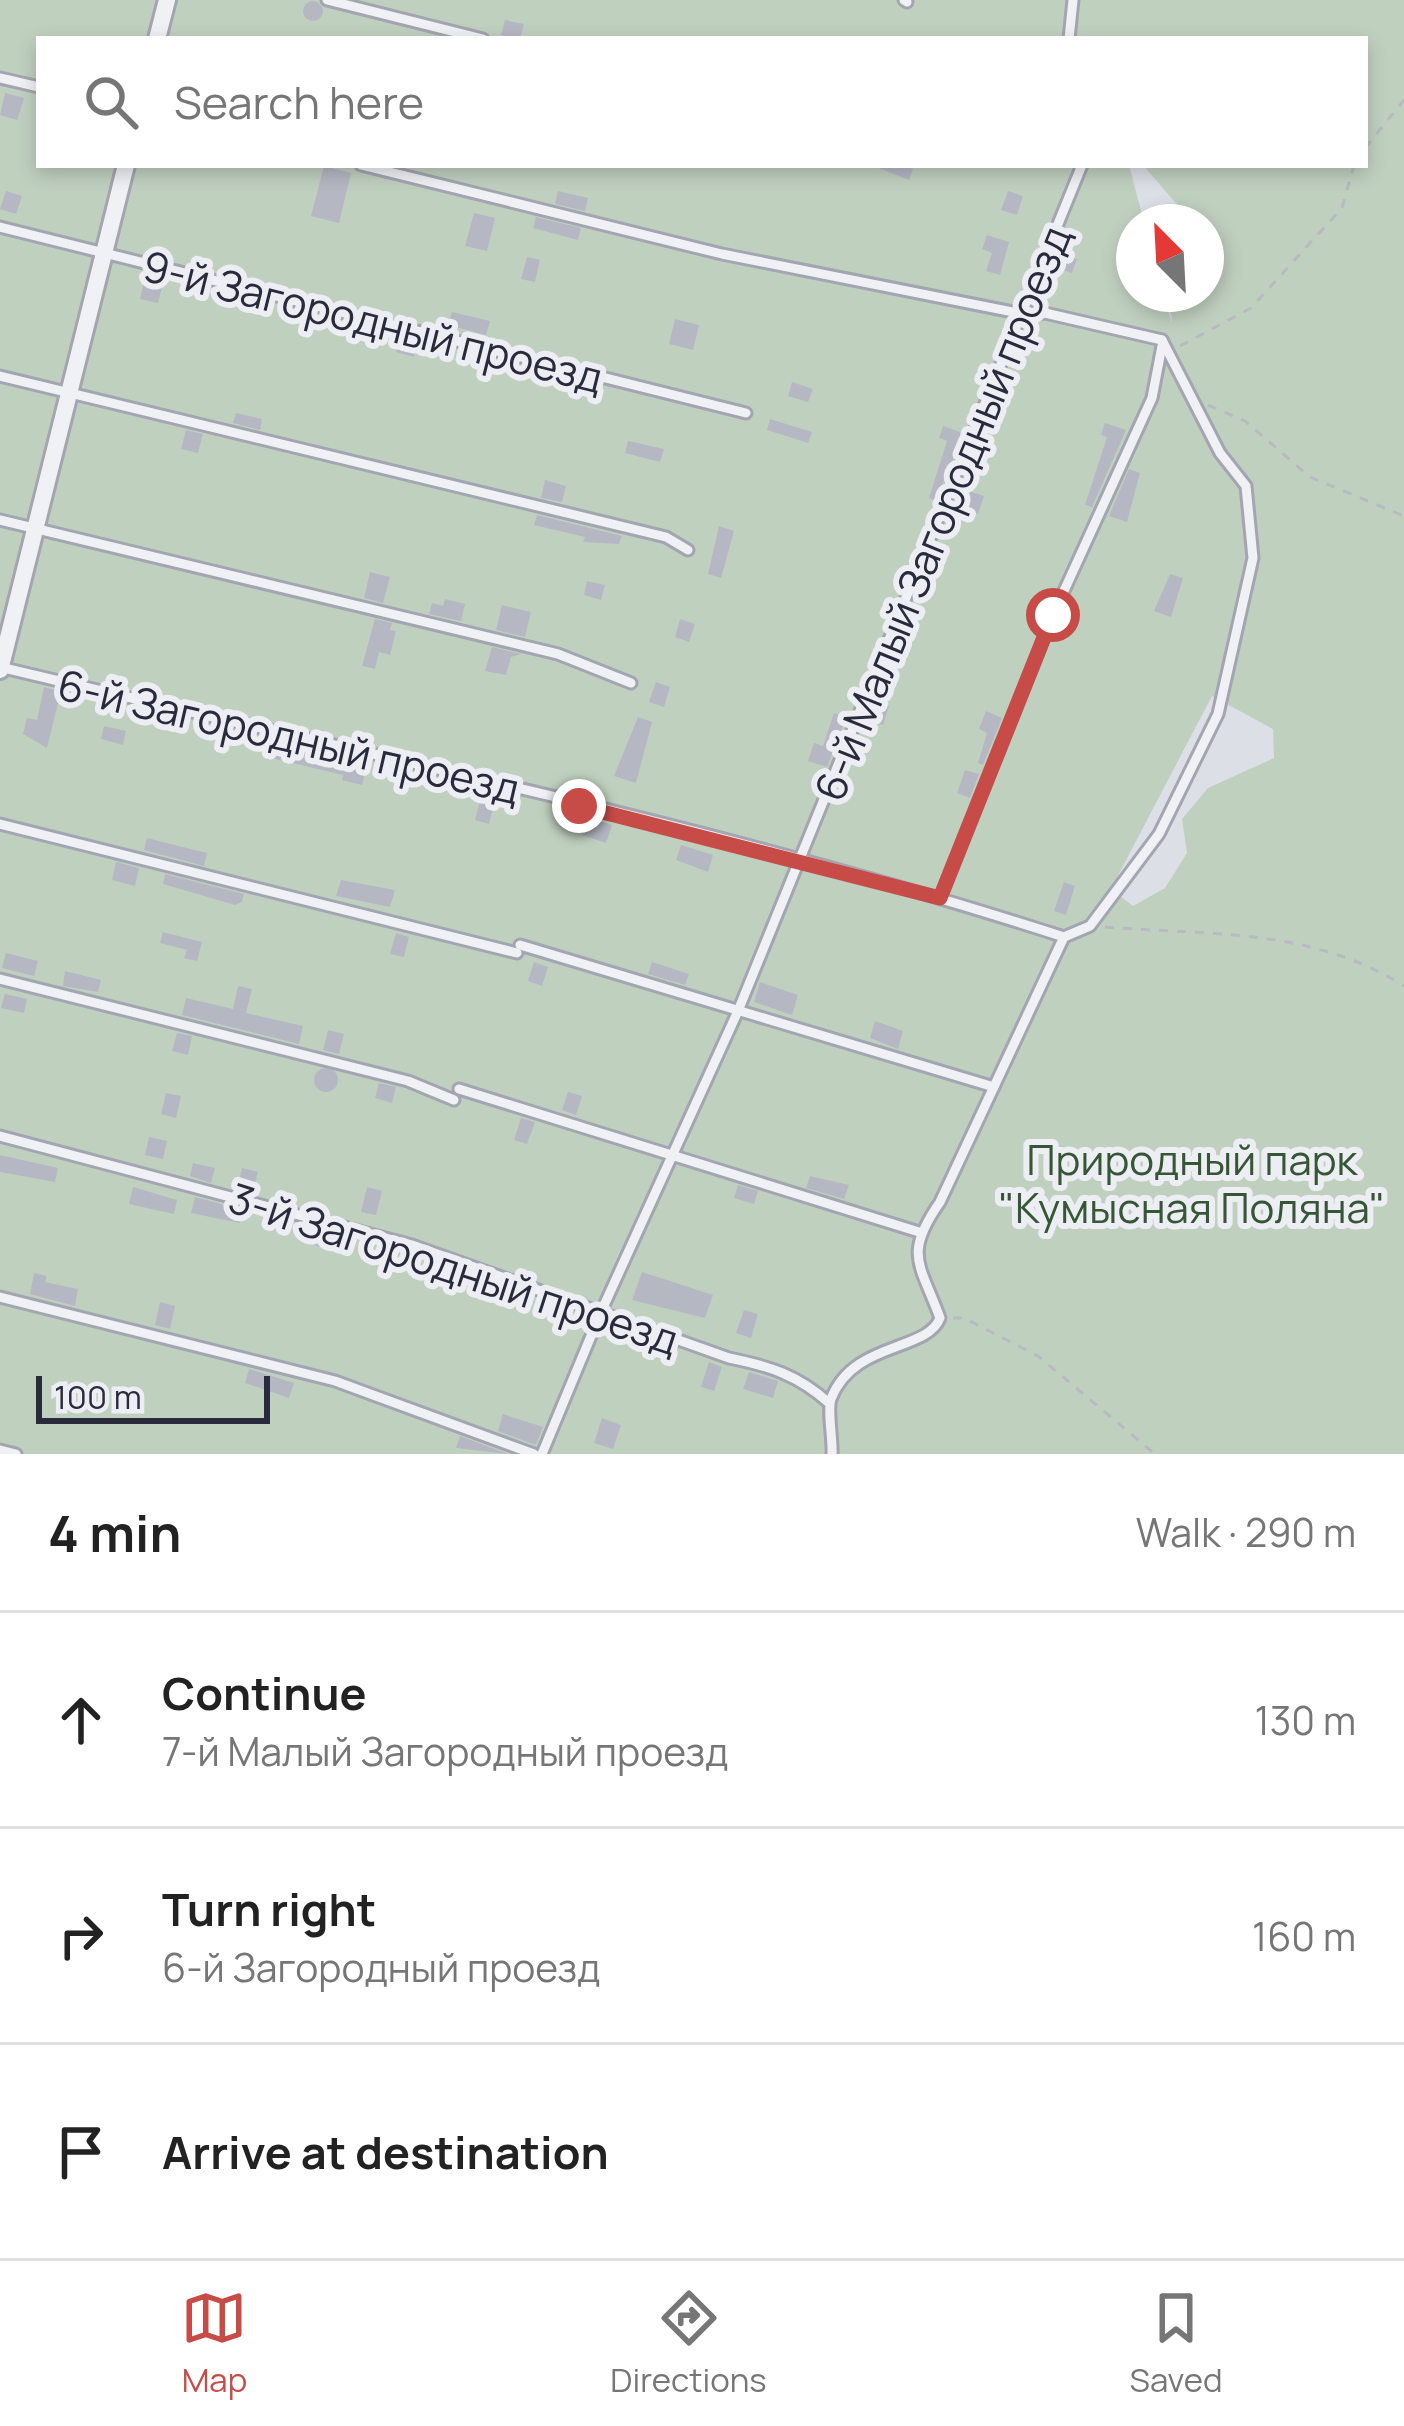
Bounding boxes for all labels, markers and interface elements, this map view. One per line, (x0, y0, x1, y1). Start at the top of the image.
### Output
search box (36, 36, 1368, 168)
icon: search (78, 69, 144, 135)
text: Search here (174, 71, 424, 133)
north arrow (1116, 204, 1224, 312)
street label: 6-й Малый Загородный проезд (800, 217, 1084, 809)
street label: 9-й Загородный проезд (137, 236, 609, 406)
route start (1026, 588, 1080, 642)
street label: 6-й Загородный проезд (52, 655, 526, 817)
route end (552, 779, 606, 833)
park label: Природный парк "Кумысная Поляна" (999, 1130, 1385, 1236)
street label: 3-й Загородный проезд (222, 1168, 686, 1368)
scale bar (36, 1370, 270, 1423)
text: 100 m (54, 1374, 142, 1419)
text: 4 min (48, 1498, 181, 1567)
text: Walk · 290 m (1136, 1505, 1356, 1559)
text: Continue (162, 1662, 367, 1724)
icon: ahead (48, 1687, 114, 1753)
text: 130 m (1255, 1693, 1356, 1747)
text: 7-й Малый Загородный проезд (162, 1724, 728, 1778)
text: Turn right (162, 1878, 376, 1940)
icon: right (48, 1903, 114, 1969)
text: 160 m (1252, 1909, 1356, 1963)
text: 6-й Загородный проезд (162, 1940, 600, 1994)
icon: arrive (48, 2119, 114, 2185)
text: Arrive at destination (162, 2121, 609, 2183)
tab: Map (181, 2285, 247, 2402)
tab: Directions (610, 2285, 767, 2402)
tab: Saved (1130, 2285, 1223, 2402)

